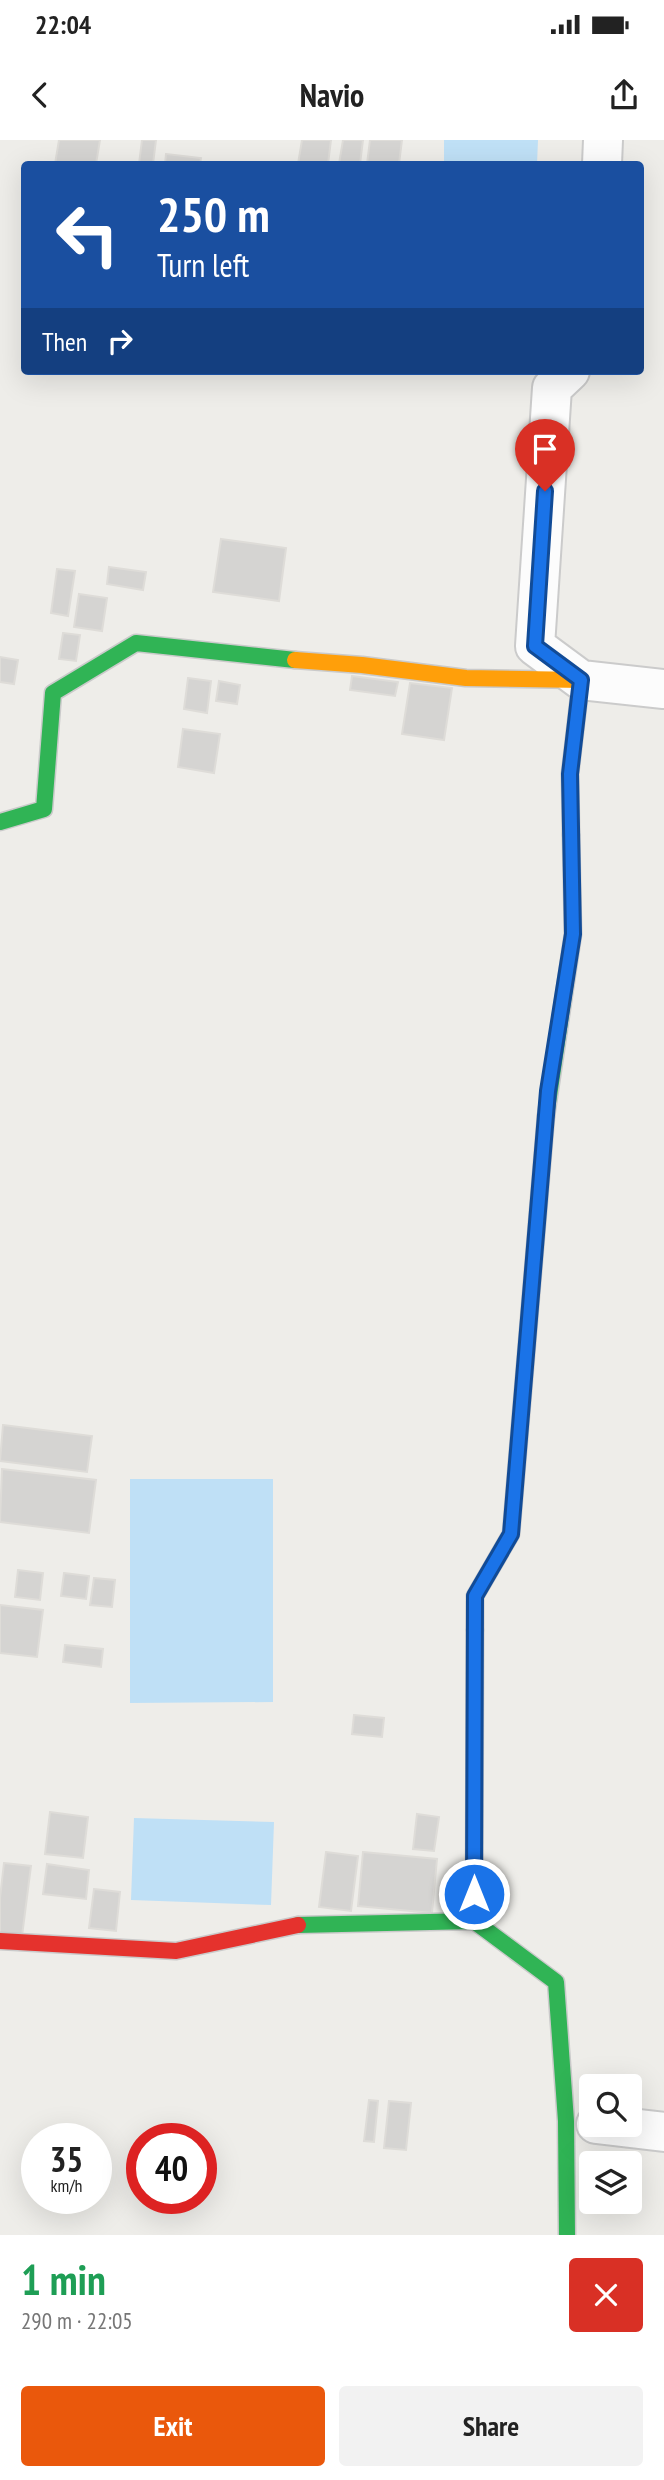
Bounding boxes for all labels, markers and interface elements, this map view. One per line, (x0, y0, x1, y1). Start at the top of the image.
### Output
text: 22:04 (35, 8, 91, 41)
text: Navio (300, 74, 364, 116)
icon: back (21, 76, 59, 114)
icon: share (605, 76, 643, 114)
text: 250 m (157, 182, 270, 246)
icon: left (42, 189, 133, 280)
text: Turn left (157, 244, 249, 286)
icon: right (101, 322, 139, 360)
text: Then (42, 325, 87, 358)
pin (515, 419, 575, 491)
icon: arrive (526, 430, 564, 468)
position arrow (437, 1857, 511, 1931)
map controls (579, 2074, 642, 2214)
button: search (579, 2074, 642, 2137)
speed limit sign: 40 (126, 2123, 217, 2214)
text: 35 (50, 2136, 83, 2182)
button: layers (579, 2151, 642, 2214)
text: km/h (51, 2174, 82, 2197)
text: 1 min (21, 2252, 106, 2307)
button: close (569, 2258, 643, 2332)
text: 290 m · 22:05 (21, 2306, 133, 2335)
button: Exit (21, 2386, 325, 2466)
button: Share (339, 2386, 643, 2466)

